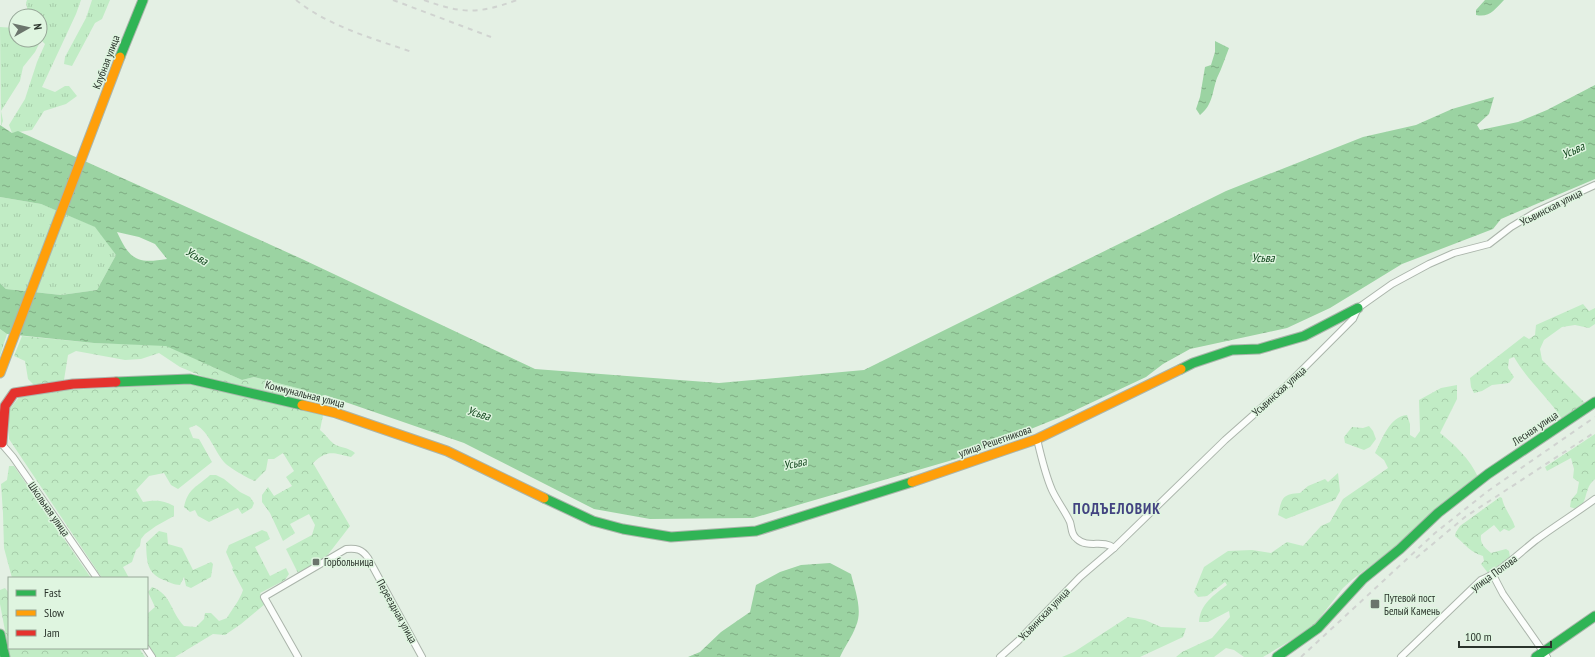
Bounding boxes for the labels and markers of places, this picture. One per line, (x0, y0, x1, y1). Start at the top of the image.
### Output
place label: Горбольница (324, 555, 373, 569)
marker: Горбольница (311, 557, 321, 567)
place label: Путевой пост Белый Камень (1384, 591, 1440, 618)
marker: Путевой пост Белый Камень (1369, 598, 1381, 610)

